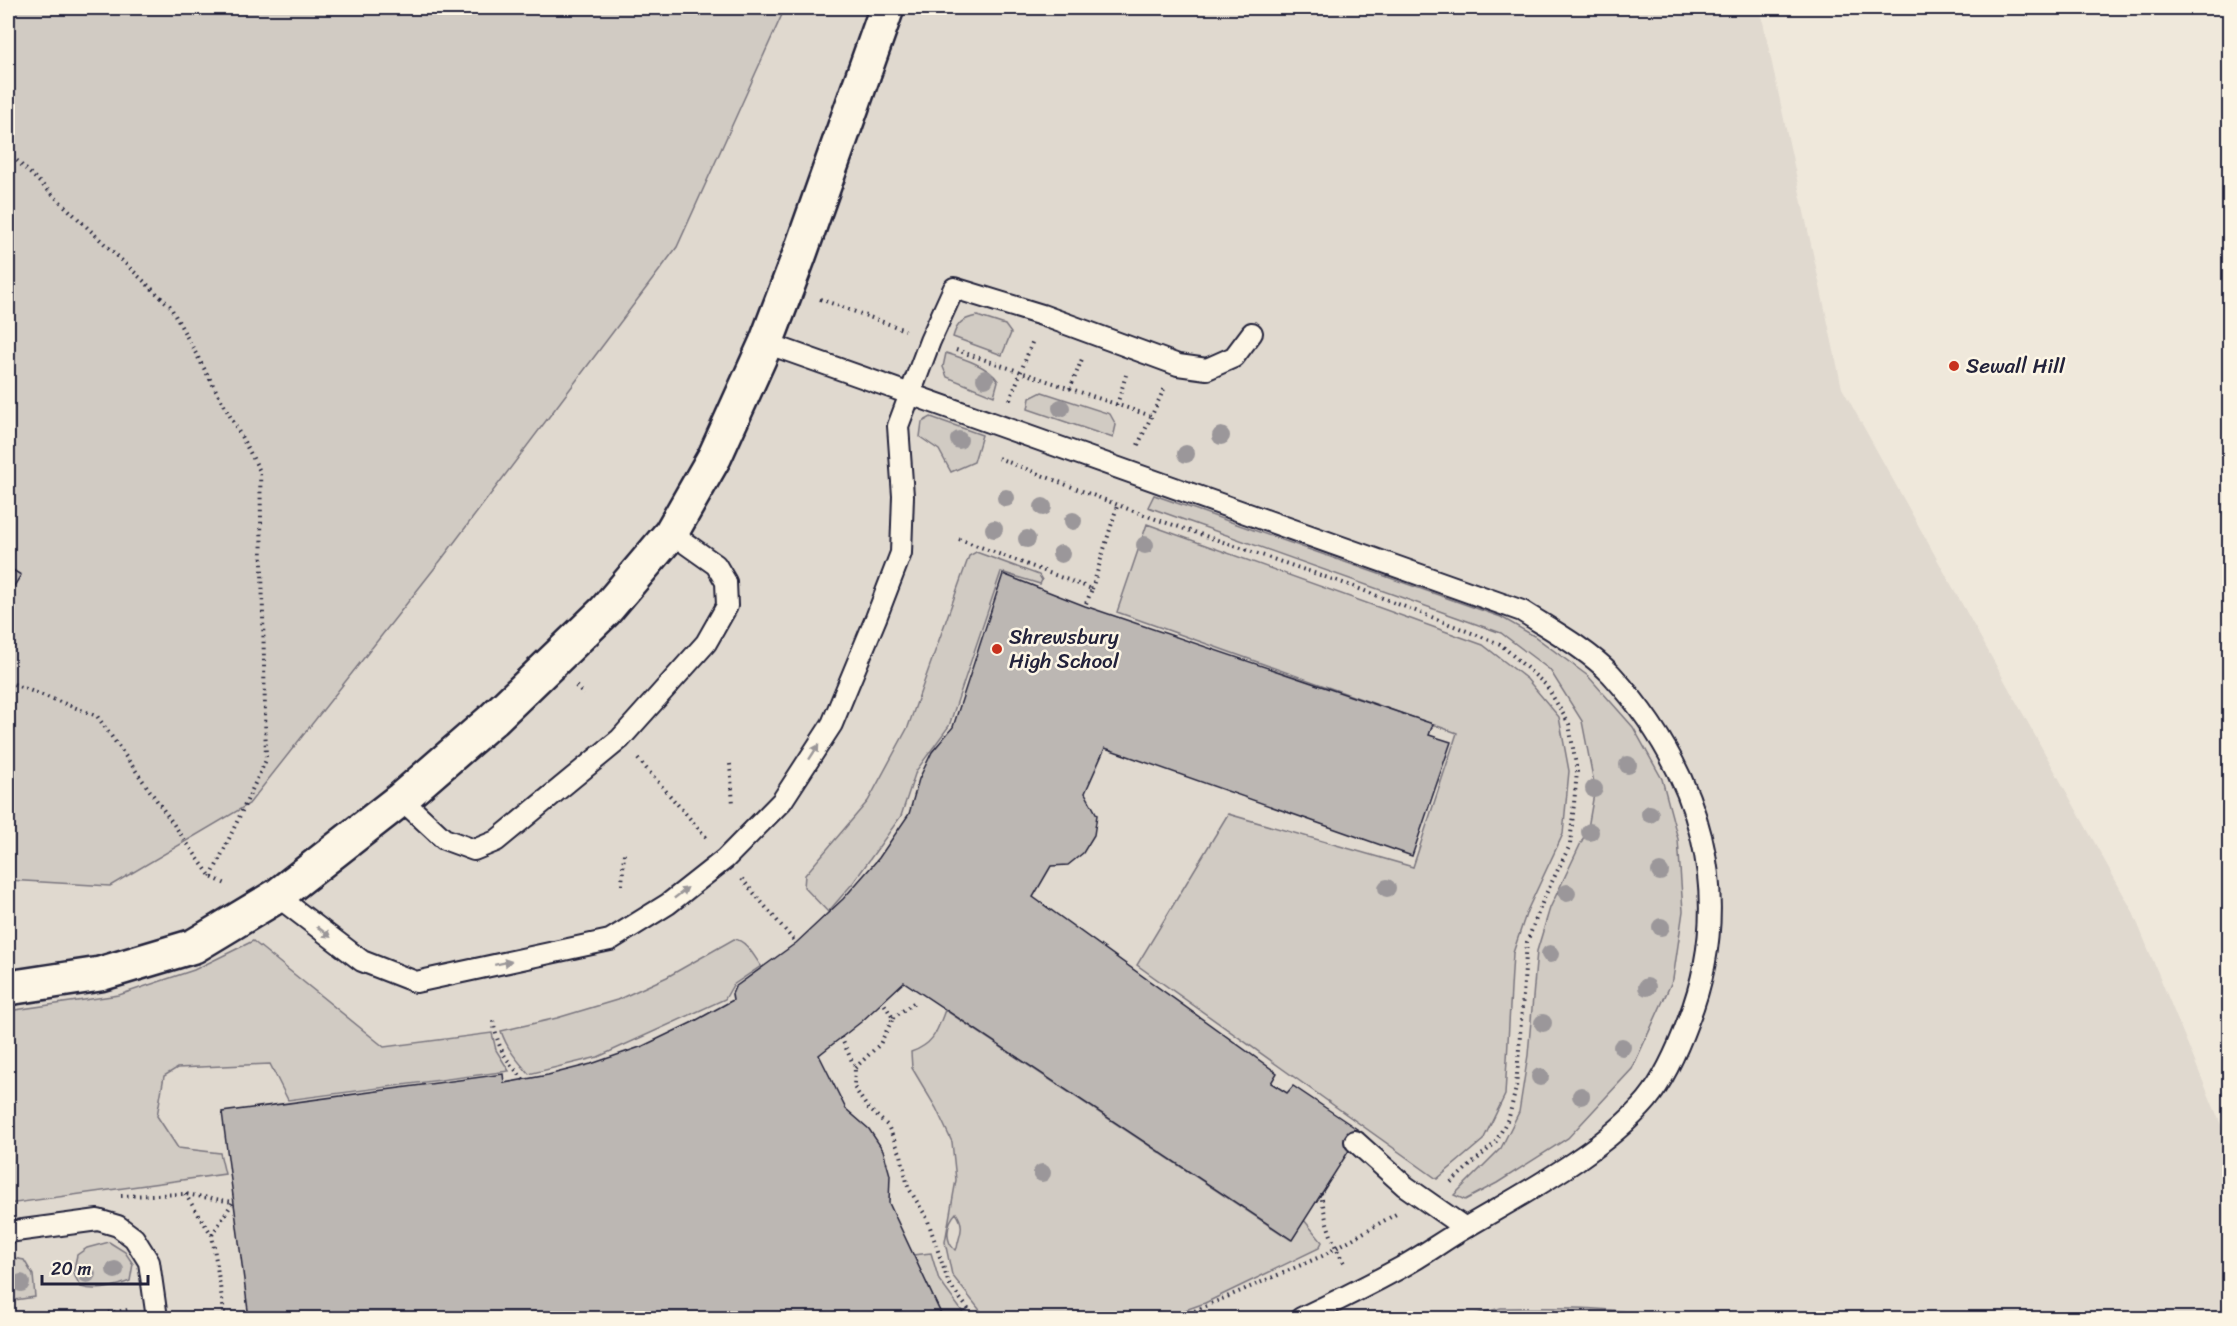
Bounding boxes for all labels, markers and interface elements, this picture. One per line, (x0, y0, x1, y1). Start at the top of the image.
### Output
place label: Sewall Hill (1966, 347, 2066, 385)
marker: Sewall Hill (1947, 359, 1961, 373)
place label: Shrewsbury High School (1009, 618, 1120, 680)
marker: Shrewsbury High School (990, 642, 1004, 656)
one-way arrow (808, 744, 819, 761)
one-way arrow (674, 888, 689, 900)
one-way arrow (316, 925, 331, 937)
one-way arrow (493, 958, 512, 967)
scale bar (42, 1248, 148, 1286)
text: 20 m (51, 1253, 91, 1285)

